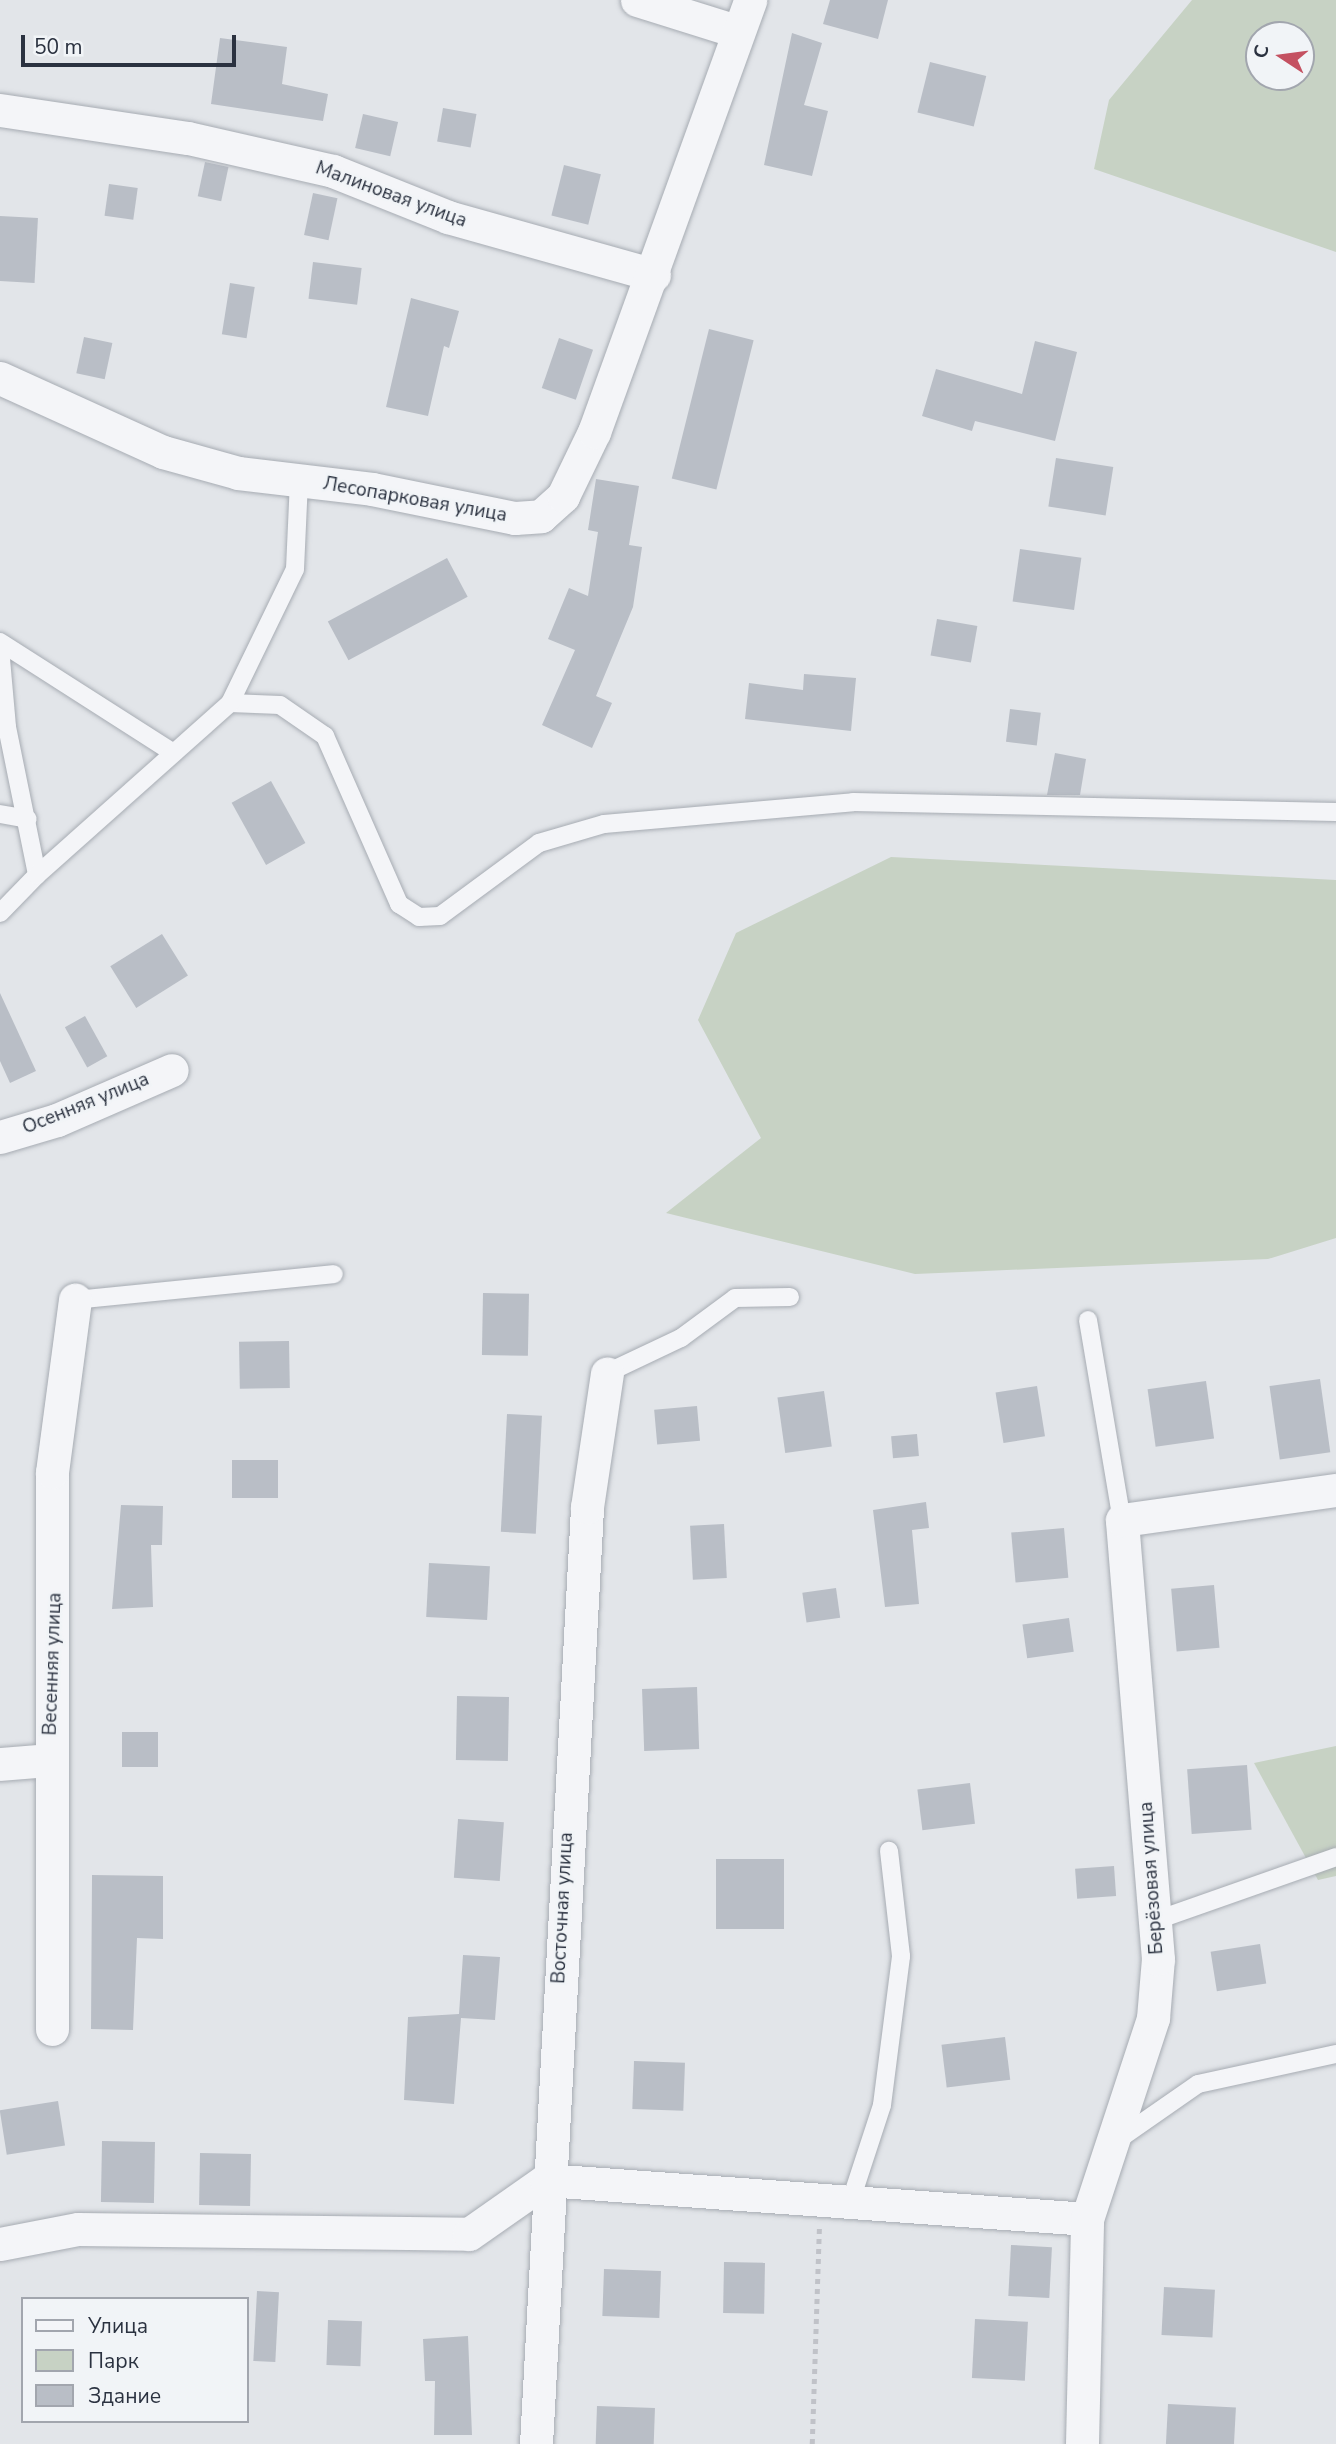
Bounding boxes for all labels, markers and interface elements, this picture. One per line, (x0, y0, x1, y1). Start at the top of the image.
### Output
scale bar (24, 21, 240, 65)
north arrow (1245, 21, 1315, 91)
text: 50 m (34, 33, 83, 61)
text: С (1247, 43, 1276, 61)
street label: Малиновая улица (312, 157, 470, 233)
street label: Лесопарковая улица (321, 473, 509, 527)
street label: Осенняя улица (19, 1068, 153, 1140)
street label: Весенняя улица (39, 1592, 67, 1736)
street label: Берёзовая улица (1135, 1801, 1169, 1955)
street label: Восточная улица (548, 1832, 578, 1984)
legend (21, 2297, 248, 2423)
text: Улица (88, 2312, 148, 2340)
text: Парк (88, 2347, 139, 2375)
text: Здание (88, 2382, 161, 2410)

